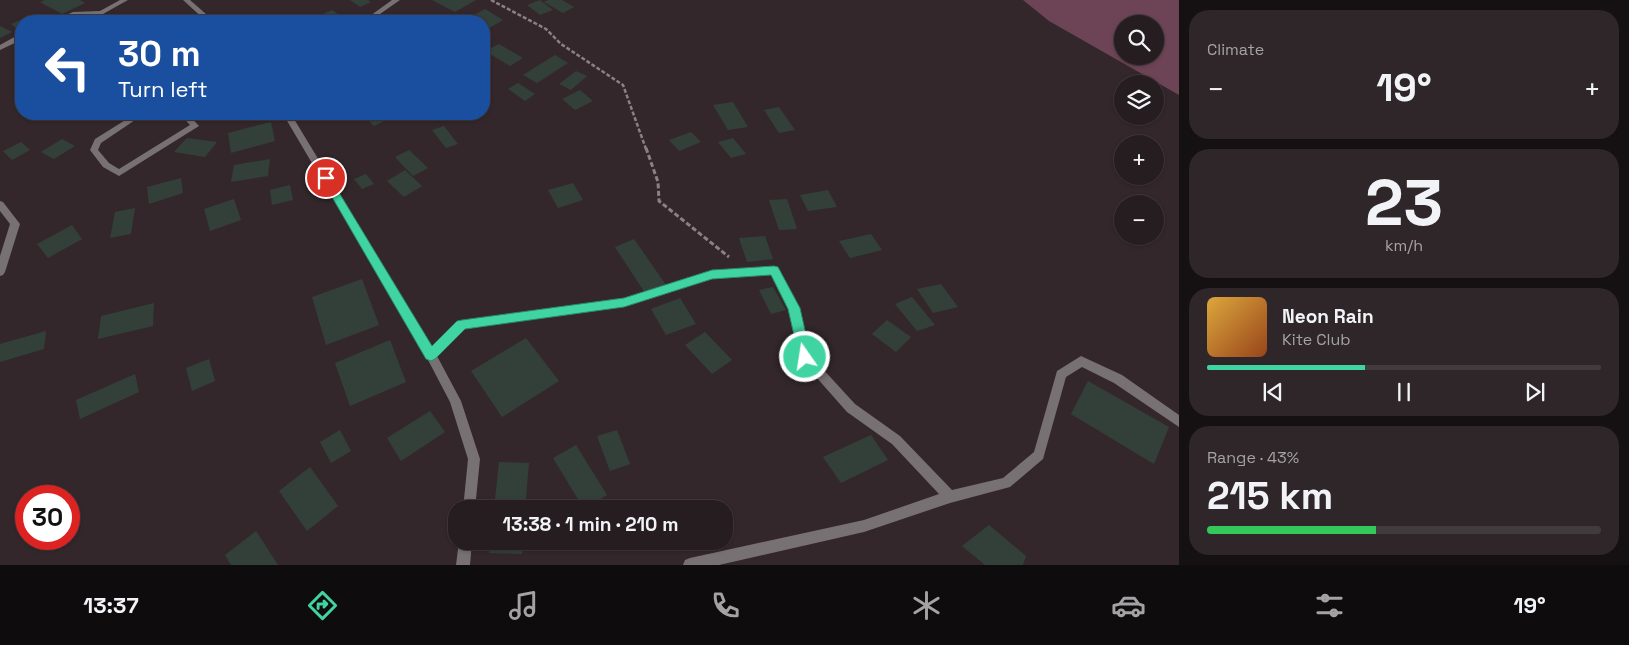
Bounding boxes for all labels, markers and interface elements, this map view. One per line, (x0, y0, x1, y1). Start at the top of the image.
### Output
map controls (1114, 15, 1164, 245)
button: search (1114, 15, 1164, 65)
text: 30 m (118, 32, 201, 76)
icon: left (35, 35, 100, 100)
text: Climate (1207, 39, 1264, 60)
text: 19° (1376, 64, 1432, 112)
text: − (1207, 71, 1224, 107)
text: + (1584, 71, 1601, 107)
text: Turn left (118, 75, 208, 103)
button: layers (1114, 75, 1164, 125)
button: + (1114, 135, 1164, 185)
pin (305, 157, 347, 199)
text: 23 (1365, 161, 1443, 244)
icon: arrive (312, 164, 340, 192)
button: − (1114, 195, 1164, 245)
text: km/h (1385, 235, 1423, 256)
text: Neon Rain (1282, 304, 1374, 329)
text: Kite Club (1282, 329, 1351, 350)
position arrow (778, 330, 830, 382)
icon: previous (1259, 378, 1287, 406)
icon: pause (1390, 378, 1418, 406)
icon: next (1521, 378, 1549, 406)
text: Range · 43% (1207, 447, 1299, 468)
text: 215 km (1207, 472, 1333, 520)
speed limit sign: 30 (15, 485, 80, 550)
text: 13:38 · 1 min · 210 m (503, 512, 678, 537)
icon: directions (305, 588, 340, 623)
icon: music (506, 588, 541, 623)
icon: phone (708, 588, 743, 623)
icon: climate (909, 588, 944, 623)
icon: car (1111, 588, 1146, 623)
icon: filters (1312, 588, 1347, 623)
text: 13:37 (83, 591, 139, 619)
text: 19° (1514, 591, 1546, 619)

